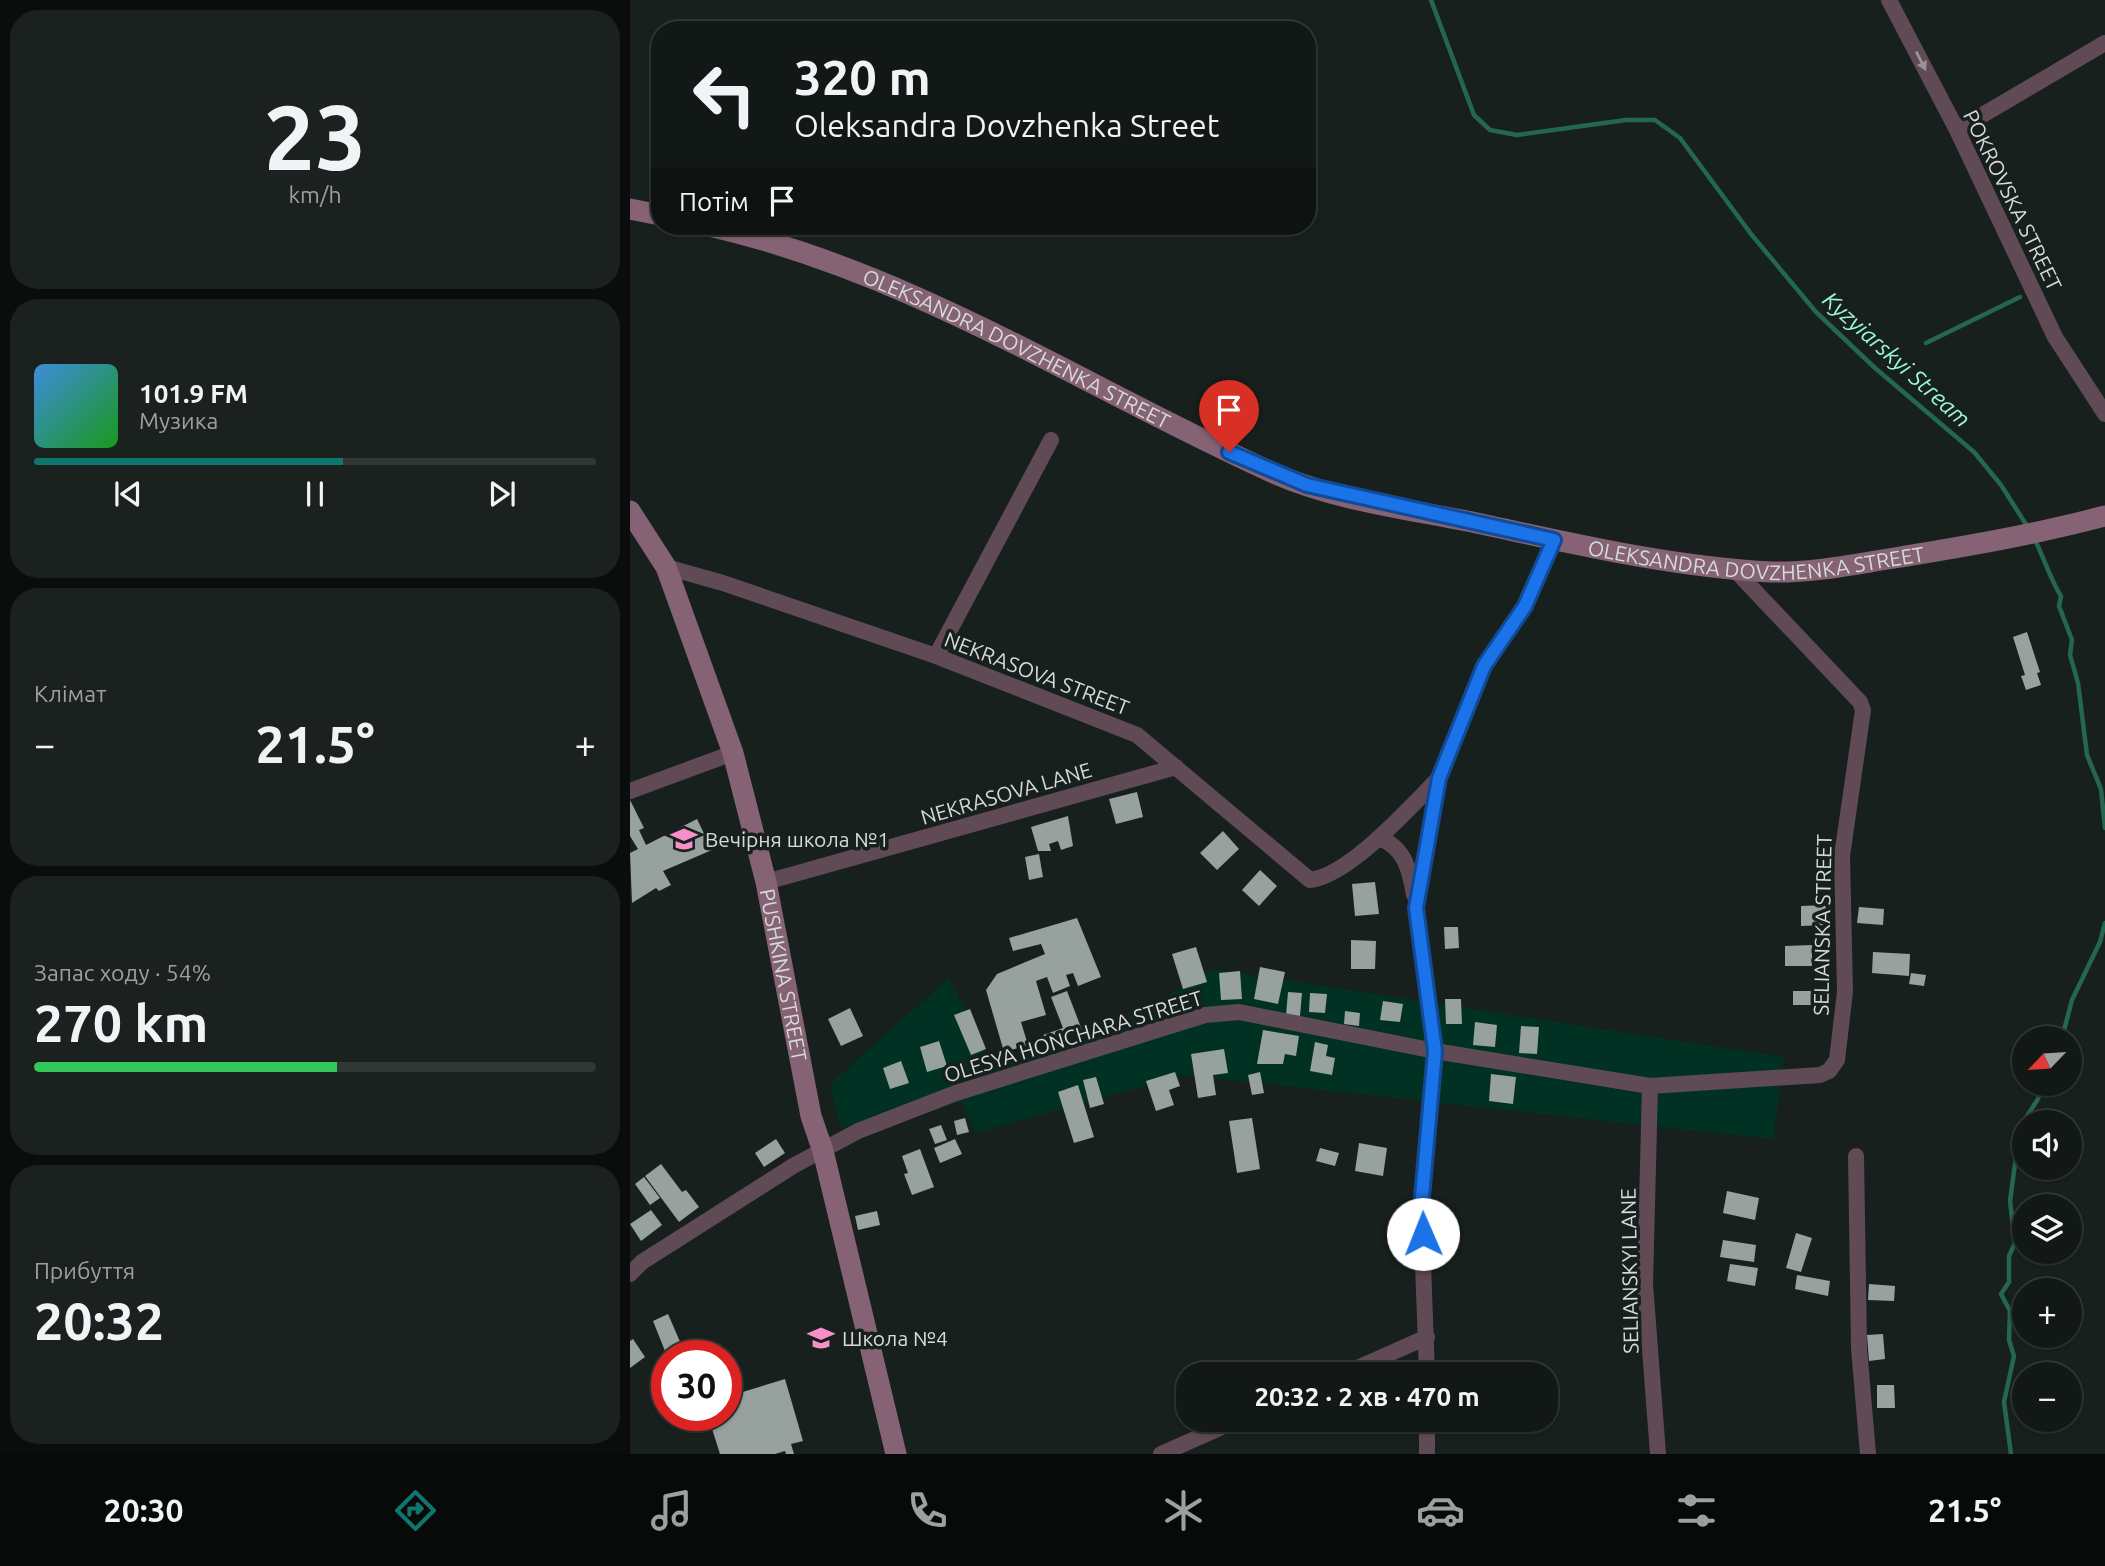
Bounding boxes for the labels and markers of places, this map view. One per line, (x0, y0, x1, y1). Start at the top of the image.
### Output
pin (1199, 380, 1259, 452)
school or university icon: Вечірня школа №1 (669, 824, 699, 854)
place label: Вечірня школа №1 (705, 827, 889, 851)
school or university icon: Школа №4 (806, 1323, 836, 1353)
place label: Школа №4 (842, 1326, 948, 1350)

